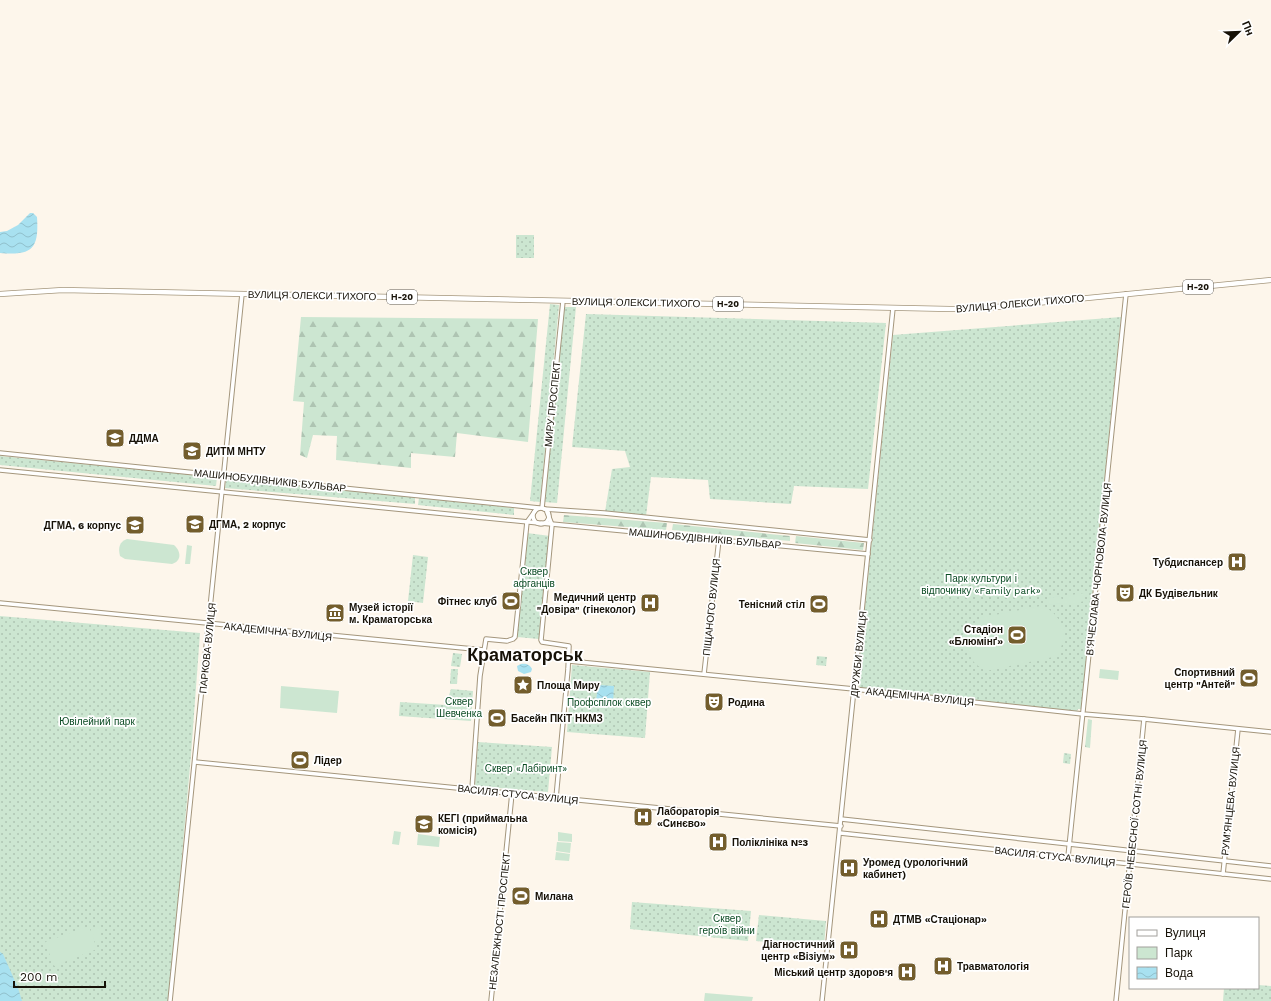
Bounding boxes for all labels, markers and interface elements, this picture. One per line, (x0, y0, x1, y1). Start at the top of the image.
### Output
north arrow (1219, 12, 1259, 52)
text: Пн (1239, 19, 1257, 38)
road number: Н-20 (1183, 280, 1213, 294)
street label: ВУЛИЦЯ ОЛЕКСИ ТИХОГО (248, 289, 377, 302)
road number: Н-20 (387, 290, 417, 304)
street label: ВУЛИЦЯ ОЛЕКСИ ТИХОГО (955, 292, 1085, 315)
street label: ВУЛИЦЯ ОЛЕКСИ ТИХОГО (572, 296, 701, 309)
road number: Н-20 (713, 297, 743, 311)
street label: МИРУ ПРОСПЕКТ (543, 361, 562, 447)
school or university icon: ДДМА (104, 427, 126, 449)
place label: ДДМА (129, 433, 159, 444)
school or university icon: ДИТМ МНТУ (181, 440, 203, 462)
place label: ДИТМ МНТУ (206, 446, 266, 457)
street label: МАШИНОБУДІВНИКІВ БУЛЬВАР (193, 467, 347, 494)
street label: В'ЯЧЕСЛАВА ЧОРНОВОЛА ВУЛИЦЯ (1084, 482, 1113, 656)
school or university icon: ДГМА, 2 корпус (184, 513, 206, 535)
school or university icon: ДГМА, 6 корпус (124, 514, 146, 536)
place label: ДГМА, 2 корпус (209, 519, 286, 530)
place label: ДГМА, 6 корпус (44, 520, 121, 531)
street label: МАШИНОБУДІВНИКІВ БУЛЬВАР (628, 526, 782, 551)
hospital icon: Тубдиспансер (1226, 551, 1248, 573)
place label: Тубдиспансер (1153, 557, 1223, 568)
street label: ПІЩАНОГО ВУЛИЦЯ (701, 558, 722, 656)
park label: Сквер афганців (513, 566, 555, 589)
park label: Парк культури і відпочинку «Family park» (921, 573, 1041, 596)
theatre icon: ДК Будівельник (1114, 582, 1136, 604)
place label: ДК Будівельник (1139, 588, 1219, 599)
sports icon: Фітнес клуб (500, 590, 522, 612)
place label: Медичний центр "Довіра" (гінеколог) (537, 592, 636, 615)
hospital icon: Медичний центр "Довіра" (гінеколог) (639, 592, 661, 614)
sports icon: Тенісний стіл (808, 593, 830, 615)
place label: Фітнес клуб (438, 596, 497, 607)
place label: Тенісний стіл (739, 599, 805, 610)
street label: ПАРКОВА ВУЛИЦЯ (197, 602, 218, 694)
museum icon: Музей історії м. Краматорська (324, 602, 346, 624)
place label: Музей історії м. Краматорська (349, 602, 432, 625)
street label: ДРУЖБИ ВУЛИЦЯ (848, 610, 868, 698)
street label: АКАДЕМІЧНА ВУЛИЦЯ (223, 620, 333, 643)
place label: Стадіон «Блюмінґ» (949, 624, 1003, 647)
sports icon: Стадіон «Блюмінґ» (1006, 624, 1028, 646)
district label: Краматорськ (467, 644, 584, 665)
place label: Спортивний центр "Антей" (1165, 667, 1236, 690)
sports icon: Спортивний центр "Антей" (1238, 667, 1260, 689)
place icon: Площа Миру (512, 674, 534, 696)
place label: Площа Миру (537, 680, 600, 691)
street label: АКАДЕМІЧНА ВУЛИЦЯ (865, 685, 975, 708)
theatre icon: Родина (703, 691, 725, 713)
park label: Сквер Шевченка (436, 696, 482, 719)
park label: Профспілок сквер (567, 697, 652, 708)
place label: Родина (728, 697, 765, 708)
sports icon: Басейн ПКіТ НКМЗ (486, 707, 508, 729)
place label: Басейн ПКіТ НКМЗ (511, 713, 603, 724)
park label: Ювілейний парк (59, 716, 135, 727)
street label: ГЕРОЇВ НЕБЕСНОЇ СОТНІ ВУЛИЦЯ (1120, 739, 1149, 909)
street label: РУМ’ЯНЦЕВА ВУЛИЦЯ (1219, 746, 1242, 856)
sports icon: Лідер (289, 749, 311, 771)
place label: Лідер (314, 755, 342, 766)
park label: Сквер «Лабіринт» (485, 763, 567, 774)
street label: ВАСИЛЯ СТУСА ВУЛИЦЯ (457, 783, 579, 806)
hospital icon: Лабораторія «Синєво» (632, 806, 654, 828)
place label: Лабораторія «Синєво» (657, 806, 720, 829)
school or university icon: КЕГІ (приймальна комісія) (413, 813, 435, 835)
place label: КЕГІ (приймальна комісія) (438, 813, 528, 836)
hospital icon: Поліклініка №3 (707, 831, 729, 853)
place label: Поліклініка №3 (732, 837, 808, 848)
street label: ВАСИЛЯ СТУСА ВУЛИЦЯ (994, 845, 1116, 868)
street label: НЕЗАЛЕЖНОСТІ ПРОСПЕКТ (487, 852, 512, 990)
hospital icon: Уромед (урологічний кабинет) (838, 857, 860, 879)
place label: Уромед (урологічний кабинет) (863, 857, 968, 880)
sports icon: Милана (510, 885, 532, 907)
place label: Милана (535, 891, 573, 902)
hospital icon: ДТМВ «Стаціонар» (868, 908, 890, 930)
park label: Сквер героїв війни (699, 913, 755, 936)
place label: ДТМВ «Стаціонар» (893, 914, 987, 925)
legend (1129, 917, 1259, 989)
text: Вулиця (1165, 926, 1206, 940)
place label: Діагностичний центр «Візіум» (761, 939, 835, 962)
hospital icon: Діагностичний центр «Візіум» (838, 939, 860, 961)
text: Парк (1165, 946, 1193, 960)
hospital icon: Травматологія (932, 955, 954, 977)
hospital icon: Міський центр здоров'я (896, 961, 918, 983)
place label: Травматологія (957, 961, 1029, 972)
scale bar (14, 963, 105, 989)
text: Вода (1165, 966, 1193, 980)
place label: Міський центр здоров'я (774, 967, 893, 978)
text: 200 m (20, 970, 57, 984)

